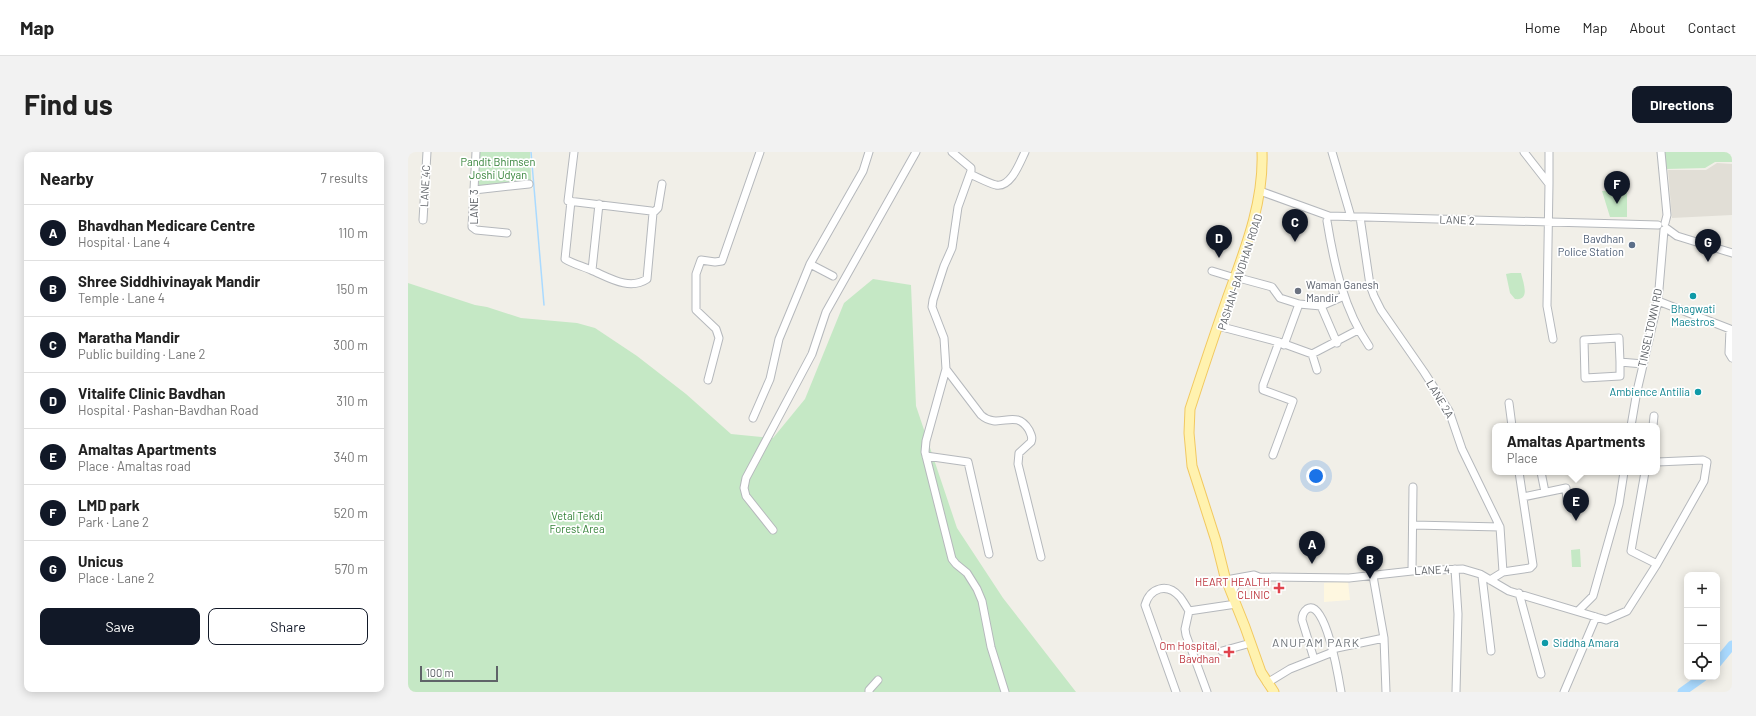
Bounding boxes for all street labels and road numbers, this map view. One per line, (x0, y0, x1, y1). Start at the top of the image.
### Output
street label: LANE 4C (417, 165, 432, 207)
street label: LANE 3 (467, 189, 480, 225)
street label: PASHAN-BAVDHAN ROAD (1215, 212, 1265, 332)
street label: LANE 2 (1439, 212, 1475, 227)
street label: TINSELTOWN RD (1635, 287, 1664, 368)
street label: LANE 2A (1424, 377, 1457, 420)
street label: LANE 4 (1414, 562, 1450, 577)

